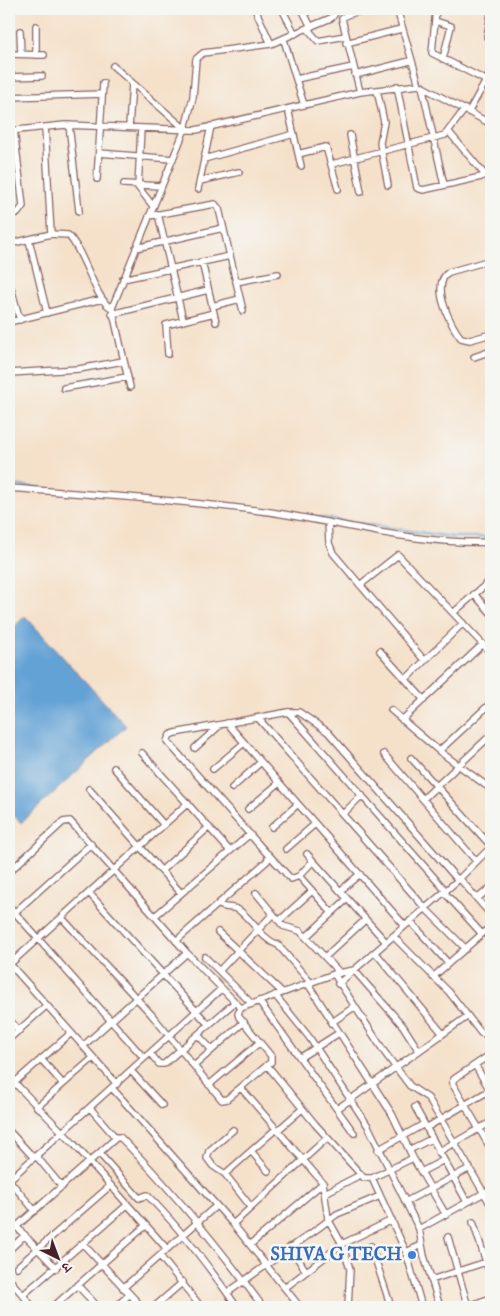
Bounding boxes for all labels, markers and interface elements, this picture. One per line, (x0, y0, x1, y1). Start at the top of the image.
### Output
north arrow (32, 1234, 82, 1284)
place label: SHIVA G TECH (270, 1244, 403, 1267)
marker: SHIVA G TECH (406, 1249, 418, 1261)
text: उ (57, 1257, 75, 1277)

